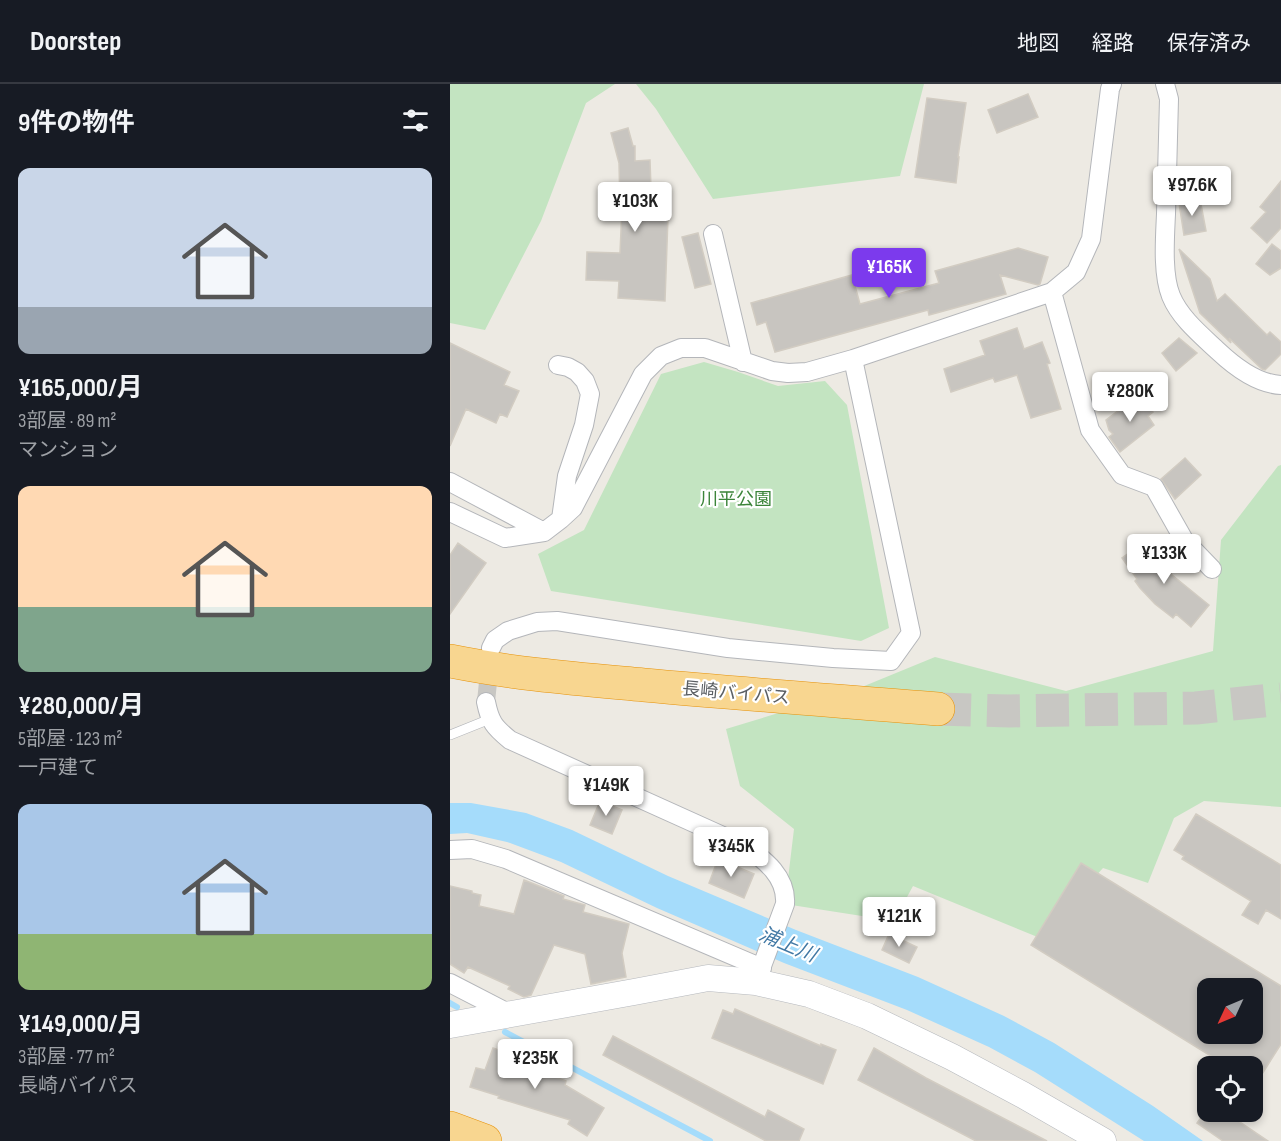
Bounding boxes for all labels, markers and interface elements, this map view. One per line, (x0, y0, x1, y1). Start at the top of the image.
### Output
text: Doorstep (30, 25, 121, 58)
text: 地図 (1017, 31, 1059, 56)
text: 経路 (1092, 31, 1134, 56)
text: 保存済み (1167, 31, 1251, 56)
icon: filters (399, 104, 432, 137)
text: 9件の物件 (18, 108, 134, 139)
pin: ¥97.6K (1143, 166, 1241, 217)
text: ¥97.6K (1167, 173, 1217, 197)
pin: ¥103K (593, 182, 677, 233)
text: ¥103K (612, 189, 658, 213)
icon: home (171, 207, 279, 315)
pin: ¥165K (847, 248, 931, 299)
text: ¥165K (866, 255, 912, 279)
pin: ¥280K (1088, 372, 1172, 423)
text: ¥165,000/月 (18, 373, 143, 404)
text: ¥280K (1106, 379, 1154, 403)
text: 3部屋 · 89 m² (18, 409, 117, 433)
text: マンション (18, 438, 118, 462)
park label: 川平公園 (700, 489, 772, 510)
icon: home (171, 525, 279, 633)
pin: ¥133K (1122, 534, 1206, 585)
text: ¥133K (1141, 541, 1187, 565)
street label: 長崎バイパス (681, 678, 790, 709)
text: ¥280,000/月 (18, 691, 144, 722)
text: 5部屋 · 123 m² (18, 727, 122, 751)
text: 一戸建て (18, 756, 98, 780)
pin: ¥149K (564, 766, 648, 817)
text: ¥149K (583, 773, 629, 797)
pin: ¥345K (689, 827, 773, 878)
text: ¥345K (707, 834, 755, 858)
icon: home (171, 843, 279, 951)
pin: ¥121K (857, 897, 941, 948)
text: ¥121K (876, 904, 922, 928)
water label: 浦上川 (755, 922, 822, 968)
north arrow (1197, 978, 1263, 1044)
map controls (1197, 978, 1263, 1122)
text: ¥149,000/月 (18, 1009, 143, 1040)
pin: ¥235K (493, 1039, 577, 1090)
text: 3部屋 · 77 m² (18, 1045, 115, 1069)
text: ¥235K (512, 1046, 558, 1070)
button: locate (1197, 1056, 1263, 1122)
text: 長崎バイパス (18, 1074, 138, 1098)

